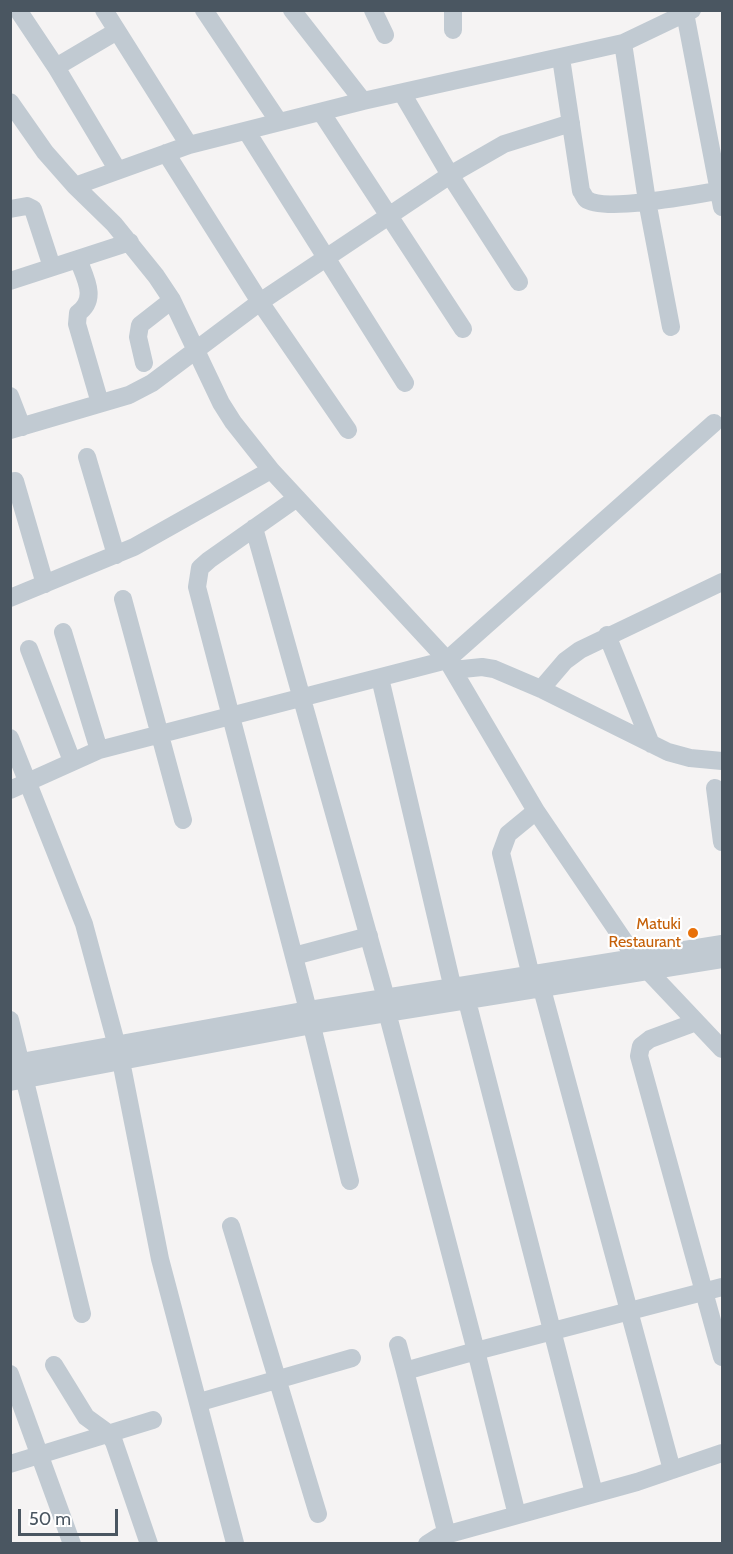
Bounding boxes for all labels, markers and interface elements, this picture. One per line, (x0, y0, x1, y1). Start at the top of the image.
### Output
place label: Matuki Restaurant (609, 914, 681, 952)
marker: Matuki Restaurant (686, 926, 700, 940)
scale bar (21, 1497, 122, 1535)
text: 50 m (29, 1508, 71, 1530)

